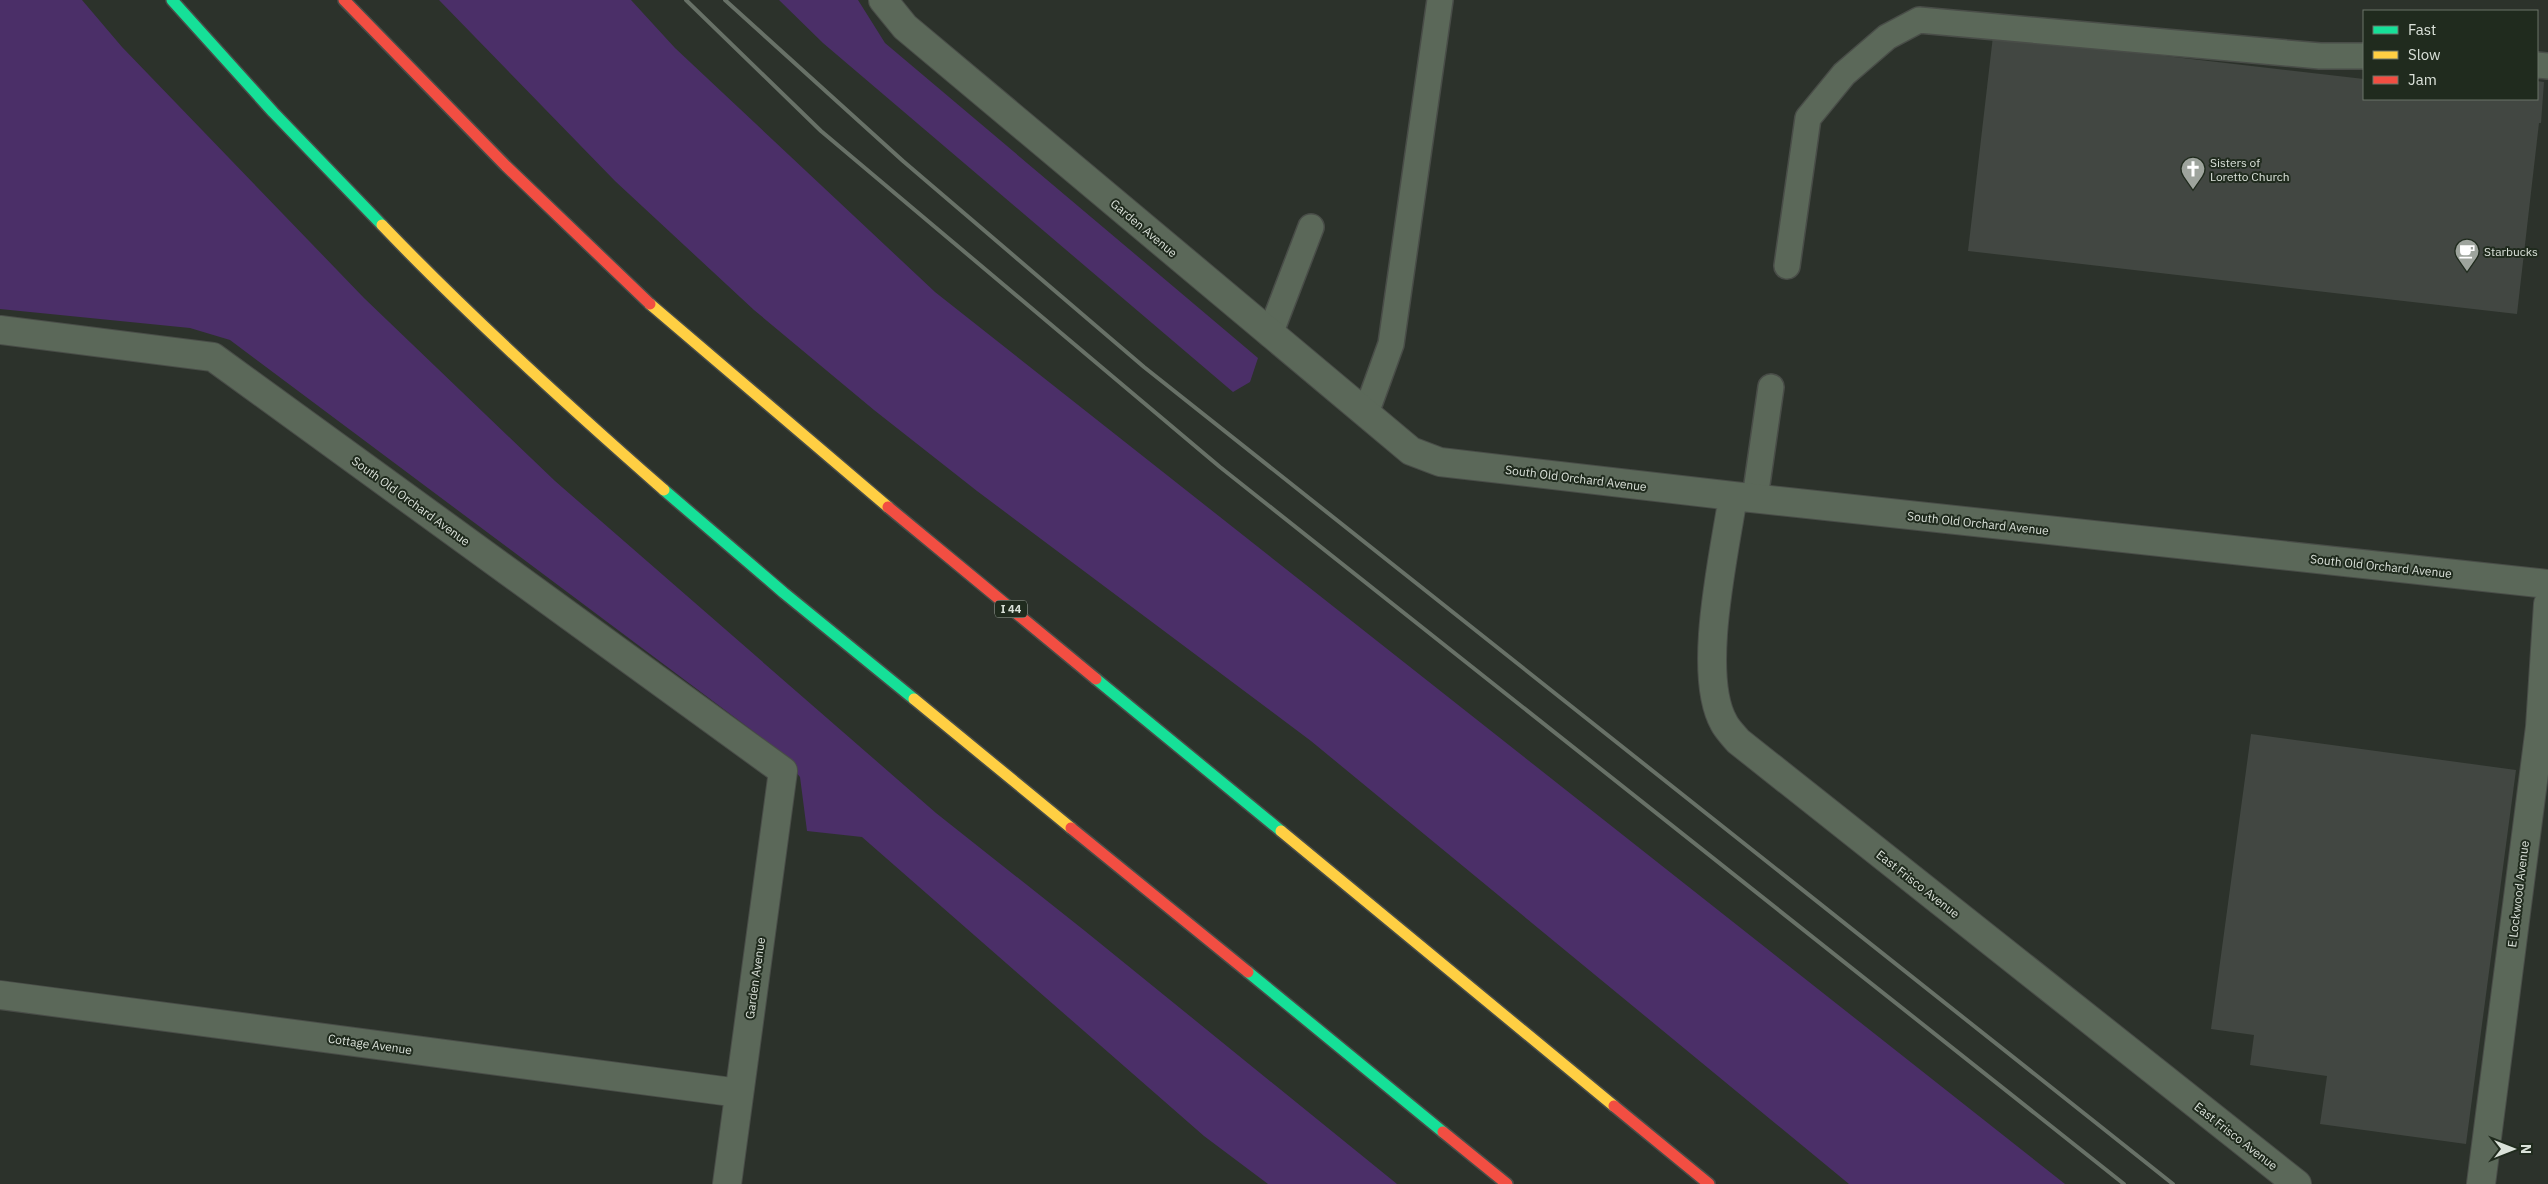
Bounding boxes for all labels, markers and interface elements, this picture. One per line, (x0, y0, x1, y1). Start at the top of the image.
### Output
legend (2363, 10, 2538, 100)
text: Fast (2408, 20, 2436, 39)
text: Slow (2408, 45, 2441, 64)
text: Jam (2408, 70, 2437, 89)
place label: Sisters of Loretto Church (2210, 155, 2290, 184)
church icon: Sisters of Loretto Church (2180, 156, 2206, 190)
street label: Garden Avenue (1108, 196, 1181, 260)
cafe icon: Starbucks (2454, 238, 2480, 272)
place label: Starbucks (2484, 244, 2538, 259)
street label: South Old Orchard Avenue (349, 453, 473, 549)
street label: South Old Orchard Avenue (1505, 462, 1648, 494)
street label: South Old Orchard Avenue (1906, 508, 2050, 538)
street label: South Old Orchard Avenue (2309, 551, 2453, 581)
road number: I 44 (995, 600, 1027, 618)
street label: E Lockwood Avenue (2504, 839, 2532, 948)
street label: East Frisco Avenue (1873, 847, 1963, 921)
street label: Garden Avenue (742, 936, 768, 1020)
street label: Cottage Avenue (327, 1031, 413, 1057)
street label: East Frisco Avenue (2191, 1099, 2281, 1173)
north arrow (2488, 1124, 2538, 1174)
text: N (2517, 1144, 2535, 1154)

